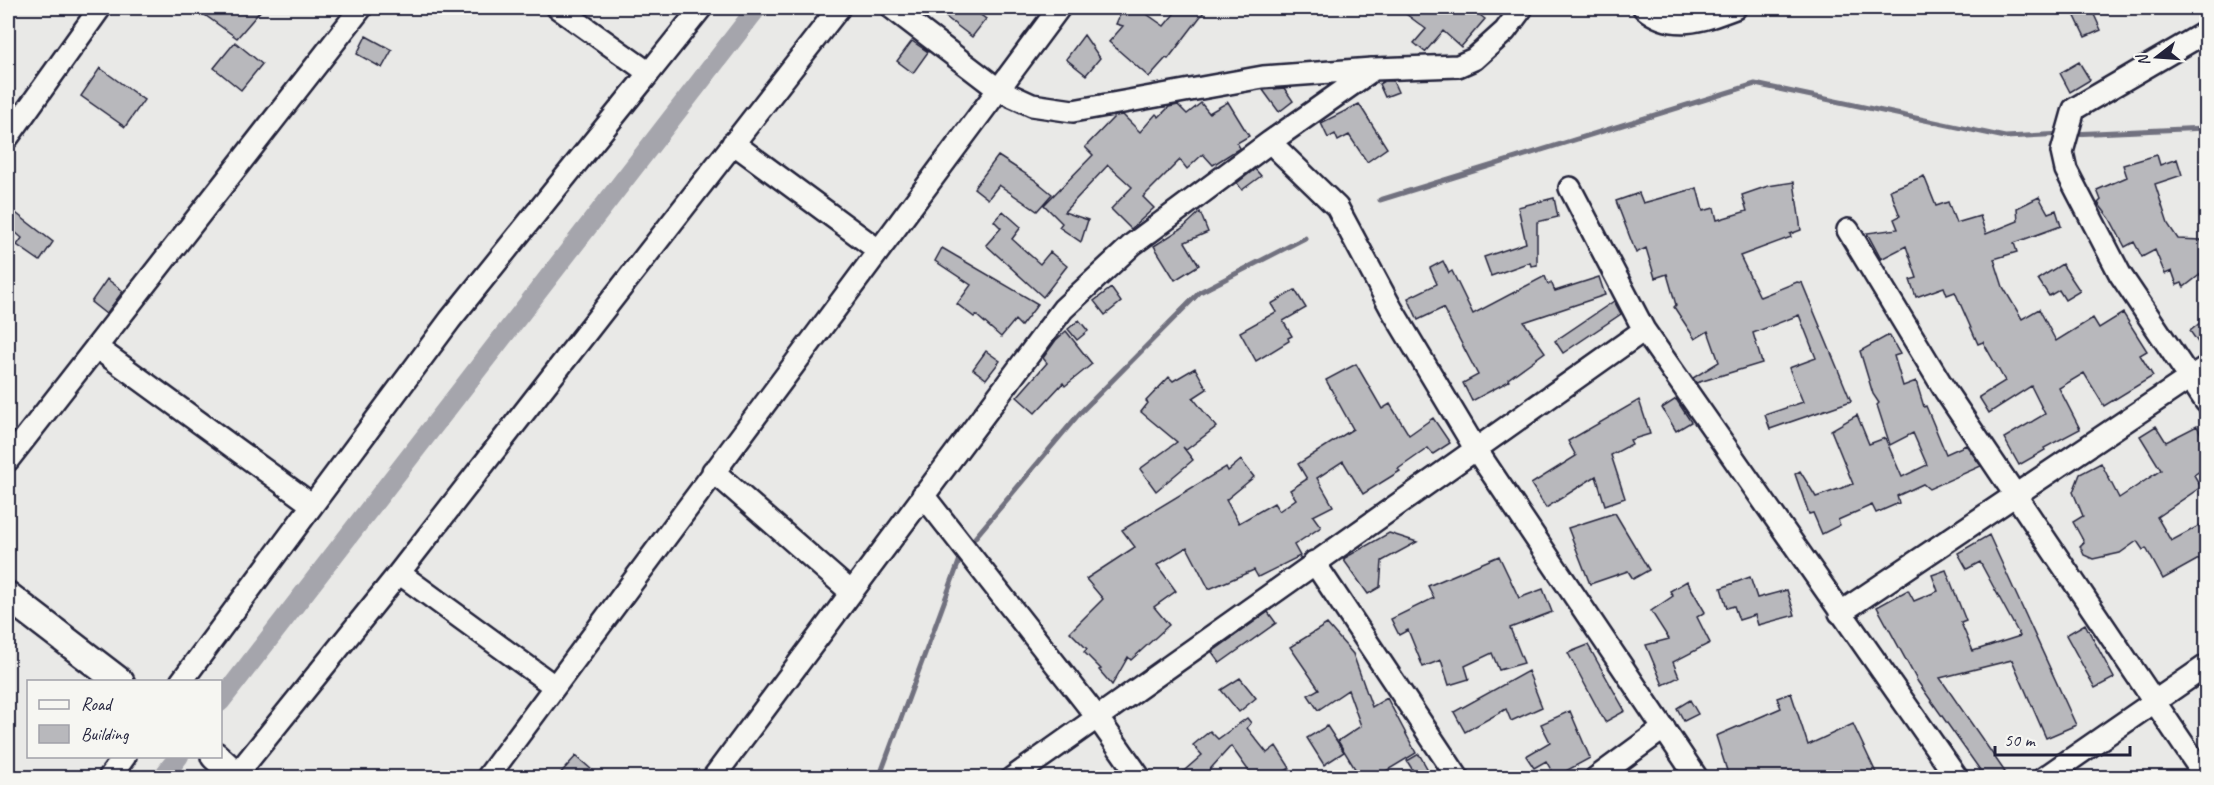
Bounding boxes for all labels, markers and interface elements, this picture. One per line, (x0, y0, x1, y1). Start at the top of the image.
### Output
north arrow (2127, 27, 2187, 87)
text: N (2132, 50, 2155, 69)
legend (27, 680, 222, 758)
text: Road (81, 693, 114, 715)
scale bar (1995, 719, 2130, 757)
text: Building (81, 723, 130, 745)
text: 50 m (2004, 729, 2037, 751)

